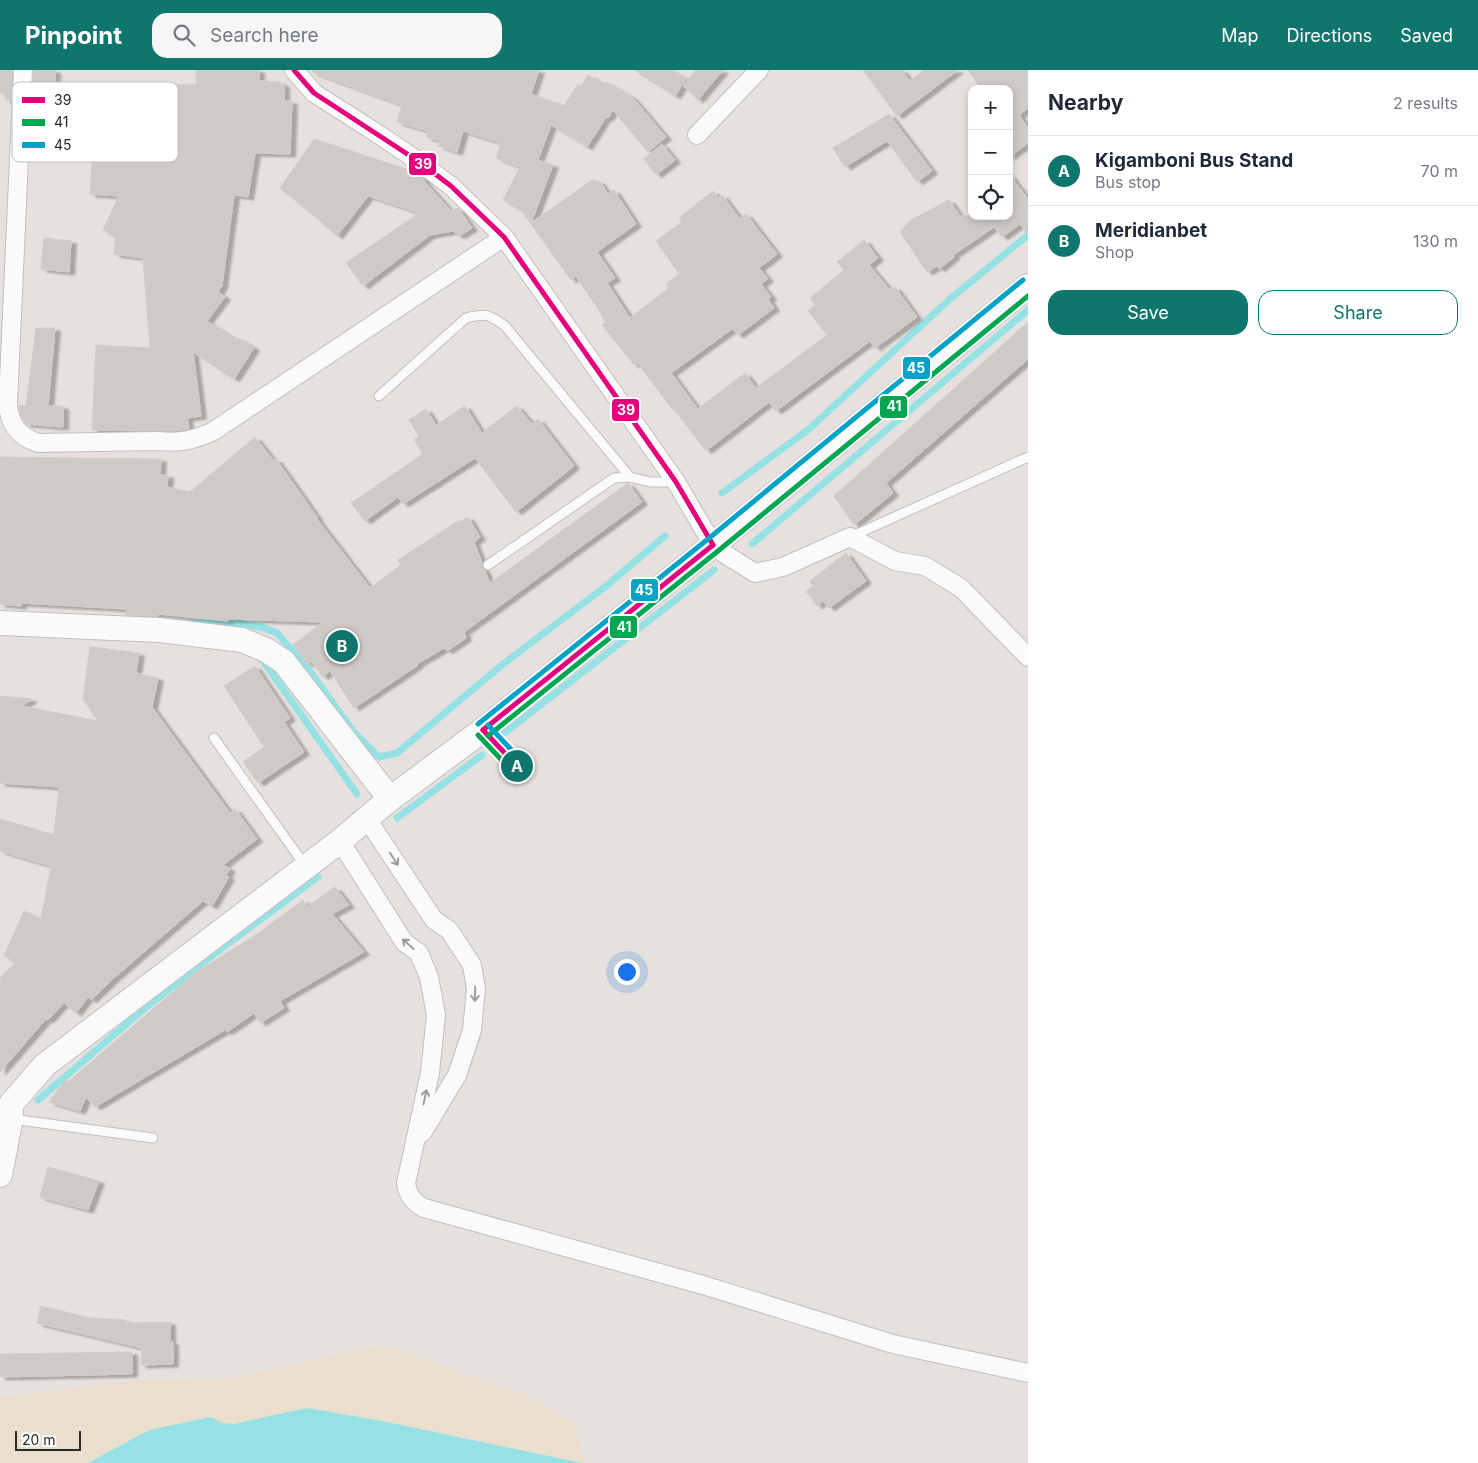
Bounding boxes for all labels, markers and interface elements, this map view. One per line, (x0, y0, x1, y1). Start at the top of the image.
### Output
search box (152, 13, 502, 58)
text: Pinpoint (25, 21, 122, 50)
icon: search (170, 21, 198, 49)
text: Search here (210, 24, 319, 47)
text: Map (1221, 25, 1259, 46)
text: Directions (1287, 25, 1372, 46)
text: Saved (1400, 25, 1453, 46)
legend (12, 82, 178, 162)
map controls (968, 85, 1013, 220)
button: + (968, 85, 1013, 130)
text: Nearby (1048, 90, 1123, 115)
text: 39 (54, 91, 71, 108)
text: 2 results (1393, 93, 1458, 113)
text: 41 (54, 113, 68, 130)
button: − (968, 130, 1013, 175)
text: 45 (54, 136, 72, 153)
text: Kigamboni Bus Stand (1095, 149, 1293, 172)
line badge: 39 (408, 152, 437, 176)
text: 39 (414, 155, 432, 172)
text: A (1058, 161, 1070, 181)
text: 70 m (1421, 161, 1458, 181)
text: Bus stop (1095, 172, 1161, 192)
button: locate (968, 175, 1013, 220)
text: Meridianbet (1095, 219, 1207, 242)
text: B (1059, 231, 1069, 251)
text: 130 m (1413, 231, 1458, 251)
text: Shop (1095, 242, 1134, 262)
button: Save (1048, 290, 1248, 335)
button: Share (1258, 290, 1458, 335)
line badge: 45 (902, 356, 931, 380)
text: 45 (907, 359, 925, 376)
line badge: 41 (879, 395, 908, 419)
text: 41 (887, 397, 901, 414)
line badge: 39 (611, 398, 640, 422)
text: 39 (617, 401, 635, 418)
line badge: 45 (630, 578, 659, 602)
text: 45 (635, 581, 653, 598)
line badge: 41 (609, 615, 638, 639)
text: 41 (617, 618, 631, 635)
pin: B (326, 627, 358, 665)
pin: A (501, 747, 533, 785)
one-way arrow (389, 852, 399, 866)
one-way arrow (402, 938, 415, 950)
your location (614, 959, 640, 985)
one-way arrow (470, 986, 480, 1002)
one-way arrow (421, 1090, 430, 1106)
scale bar (15, 1428, 81, 1451)
text: 20 m (22, 1431, 56, 1448)

